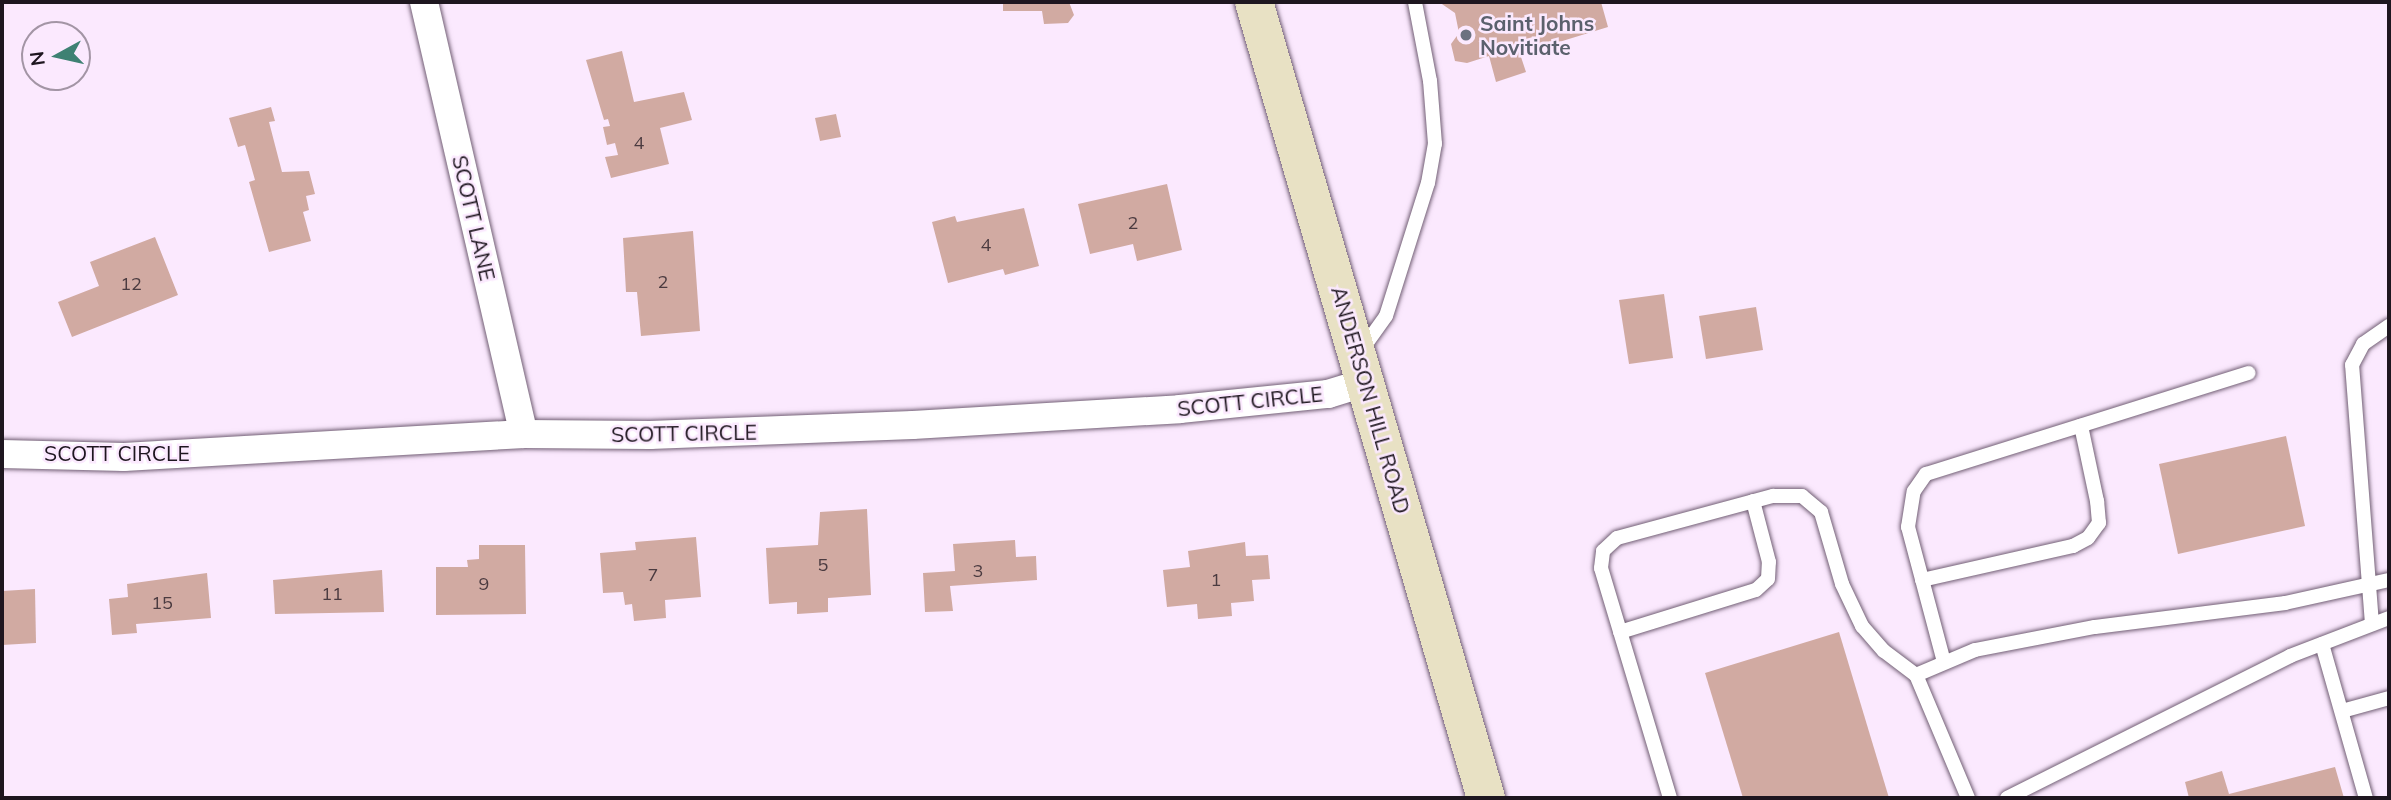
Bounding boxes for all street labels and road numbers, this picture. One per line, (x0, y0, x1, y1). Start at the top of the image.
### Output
street label: SCOTT LANE (447, 153, 501, 283)
street label: ANDERSON HILL ROAD (1326, 283, 1416, 517)
street label: SCOTT CIRCLE (1176, 381, 1324, 421)
street label: SCOTT CIRCLE (611, 419, 757, 447)
street label: SCOTT CIRCLE (44, 440, 190, 466)

